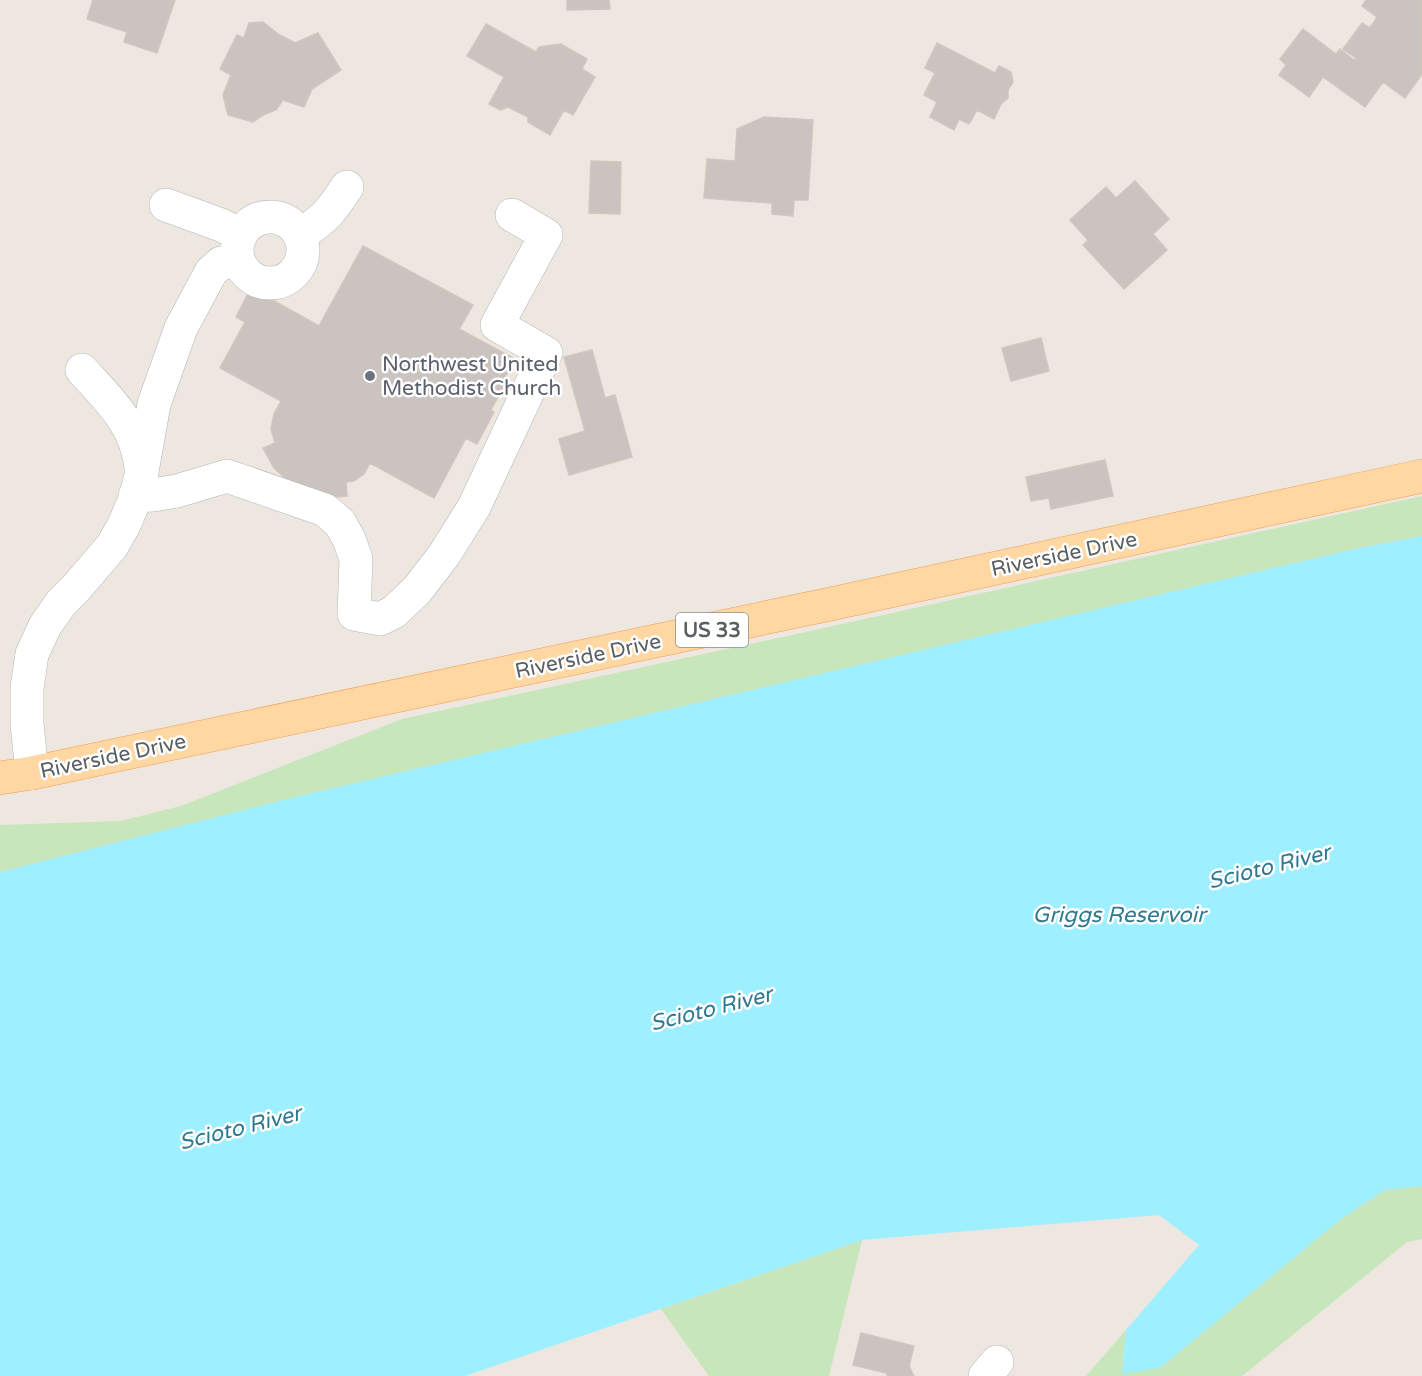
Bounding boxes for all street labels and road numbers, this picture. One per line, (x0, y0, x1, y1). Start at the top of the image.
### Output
street label: Riverside Drive (989, 527, 1140, 582)
road number: US 33 (676, 613, 748, 647)
street label: Riverside Drive (513, 629, 664, 684)
street label: Riverside Drive (38, 729, 189, 784)

